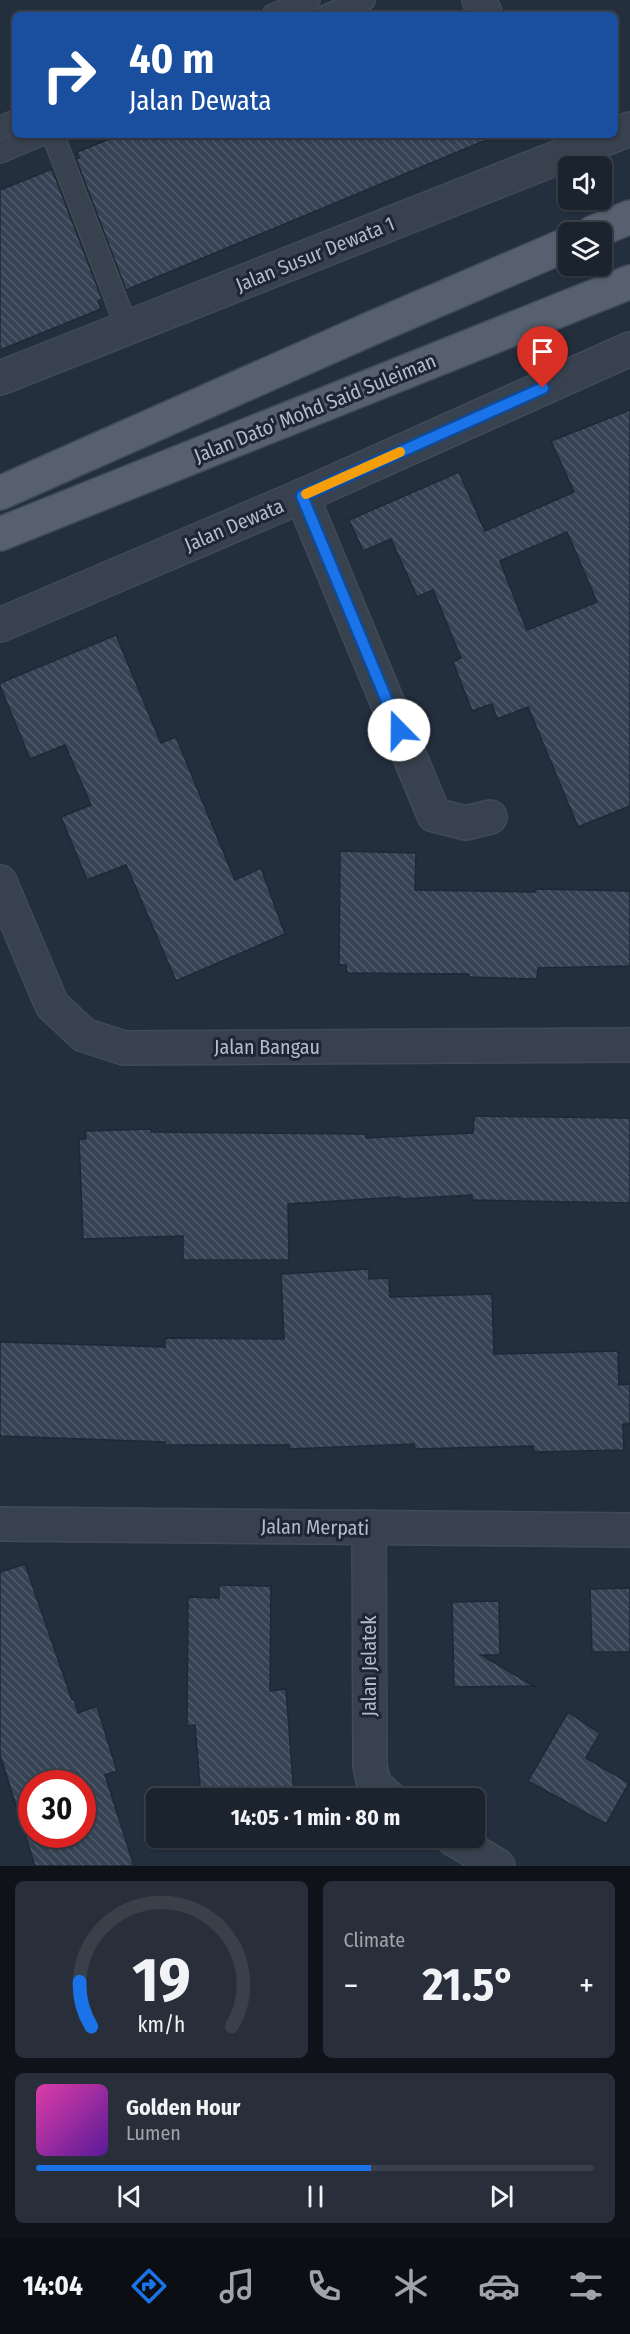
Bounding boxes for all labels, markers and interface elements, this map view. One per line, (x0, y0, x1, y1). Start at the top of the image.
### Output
text: 40 m (129, 34, 214, 84)
icon: right (30, 36, 108, 114)
text: Jalan Dewata (129, 85, 272, 117)
map controls (558, 156, 612, 276)
button: sound (558, 156, 612, 210)
street label: Jalan Susur Dewata 1 (232, 211, 398, 297)
button: layers (558, 222, 612, 276)
pin (517, 326, 568, 388)
icon: arrive (526, 335, 559, 368)
street label: Jalan Dato' Mohd Said Suleiman (190, 348, 440, 468)
street label: Jalan Dewata (181, 493, 287, 557)
position arrow (367, 698, 431, 762)
street label: Jalan Bangau (214, 1035, 320, 1059)
street label: Jalan Merpati (261, 1514, 369, 1540)
street label: Jalan Jelatek (357, 1615, 381, 1717)
speed limit sign: 30 (18, 1770, 96, 1848)
text: 14:05 · 1 min · 80 m (231, 1804, 400, 1831)
text: Climate (344, 1928, 405, 1952)
text: 19 (132, 1943, 191, 2018)
text: 21.5° (422, 1958, 515, 2012)
text: − (344, 1966, 358, 2006)
text: + (579, 1966, 594, 2006)
text: km/h (137, 2012, 185, 2038)
text: Golden Hour (126, 2094, 240, 2121)
text: Lumen (126, 2121, 181, 2145)
icon: previous (113, 2180, 146, 2213)
icon: pause (299, 2180, 332, 2213)
icon: next (485, 2180, 518, 2213)
icon: directions (128, 2265, 170, 2307)
icon: music (216, 2265, 258, 2307)
icon: phone (303, 2265, 345, 2307)
icon: climate (390, 2265, 432, 2307)
icon: car (478, 2265, 520, 2307)
icon: filters (565, 2265, 607, 2307)
text: 14:04 (23, 2270, 83, 2302)

